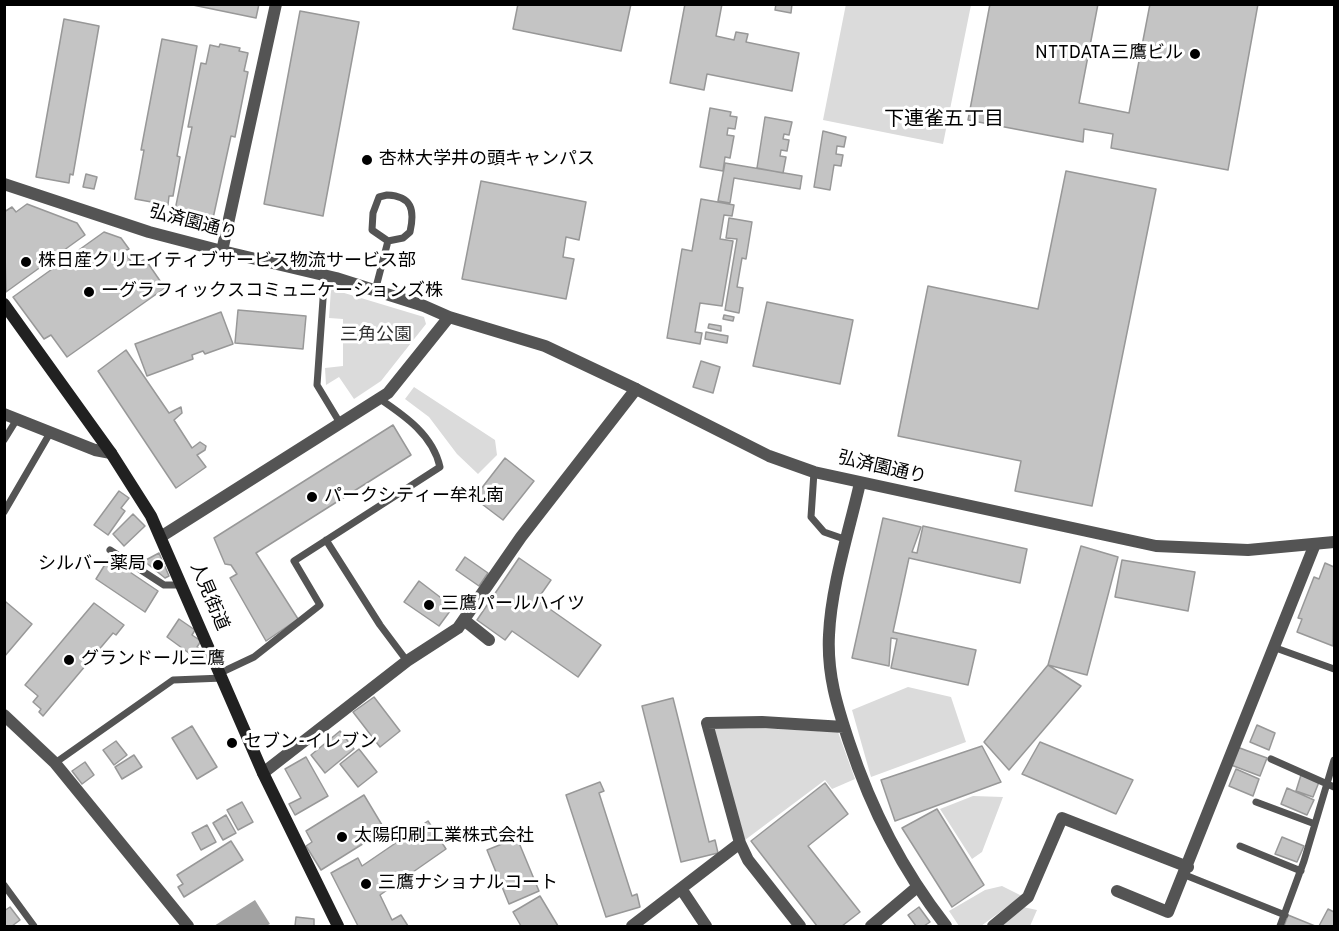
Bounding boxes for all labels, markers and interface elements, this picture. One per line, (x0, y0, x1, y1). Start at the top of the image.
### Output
place label: NTTDATA三鷹ビル (1035, 43, 1183, 65)
marker: NTTDATA三鷹ビル (1188, 47, 1202, 61)
district label: 下連雀五丁目 (884, 109, 1004, 133)
place label: 杏林大学井の頭キャンパス (379, 149, 595, 171)
marker: 杏林大学井の頭キャンパス (360, 153, 374, 167)
street label: 弘済園通り (147, 202, 239, 246)
place label: 株日産クリエイティブサービス物流サービス部 (38, 251, 416, 273)
marker: 株日産クリエイティブサービス物流サービス部 (19, 255, 33, 269)
place label: ーグラフィックスコミュニケーションズ株 (101, 281, 443, 303)
marker: ーグラフィックスコミュニケーションズ株 (82, 285, 96, 299)
park label: 三角公園 (340, 325, 412, 347)
street label: 弘済園通り (836, 448, 928, 490)
place label: パークシティー牟礼南 (324, 486, 504, 508)
marker: パークシティー牟礼南 (305, 490, 319, 504)
place label: シルバー薬局 (38, 554, 146, 576)
marker: シルバー薬局 (151, 558, 165, 572)
street label: 人見街道 (184, 560, 232, 634)
place label: 三鷹パールハイツ (441, 594, 585, 616)
marker: 三鷹パールハイツ (422, 598, 436, 612)
place label: グランドール三鷹 (81, 649, 225, 671)
marker: グランドール三鷹 (62, 653, 76, 667)
place label: セブン-イレブン (244, 732, 377, 754)
marker: セブン-イレブン (225, 736, 239, 750)
place label: 太陽印刷工業株式会社 (354, 826, 534, 848)
marker: 太陽印刷工業株式会社 (335, 830, 349, 844)
place label: 三鷹ナショナルコート (378, 873, 558, 895)
marker: 三鷹ナショナルコート (359, 877, 373, 891)

